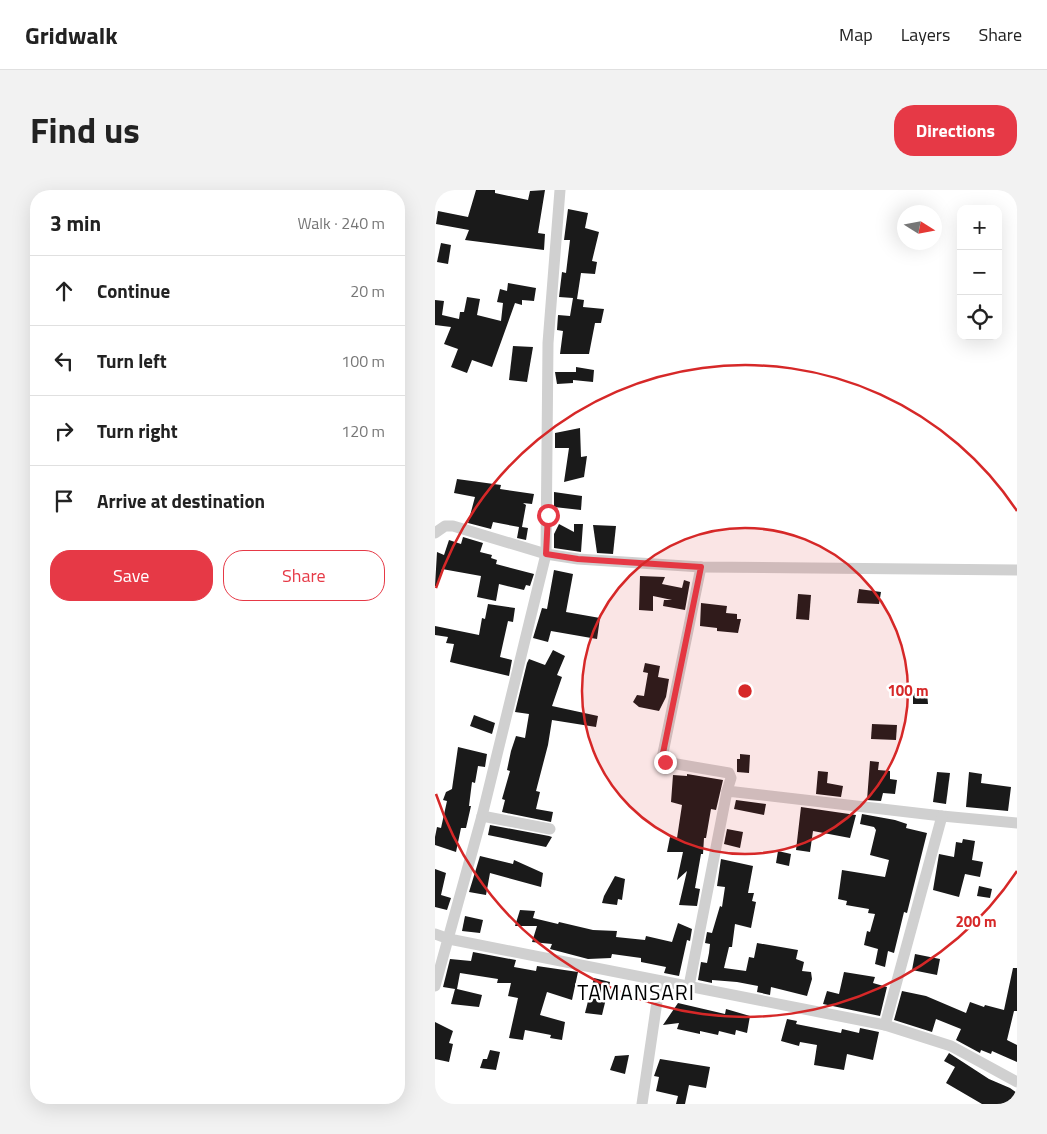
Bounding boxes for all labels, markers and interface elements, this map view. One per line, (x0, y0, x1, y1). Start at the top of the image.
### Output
text: Gridwalk (25, 17, 118, 53)
text: Map (839, 21, 873, 48)
text: Layers (901, 21, 950, 48)
text: Share (978, 21, 1022, 48)
text: Find us (30, 103, 140, 157)
button: Directions (894, 105, 1017, 156)
north arrow (897, 205, 942, 250)
map controls (957, 205, 1002, 340)
button: + (957, 205, 1002, 250)
text: 3 min (50, 207, 101, 239)
text: Walk · 240 m (297, 211, 385, 235)
button: − (957, 250, 1002, 295)
text: Continue (97, 276, 170, 305)
icon: ahead (50, 277, 78, 305)
text: 20 m (350, 279, 385, 303)
button: locate (957, 295, 1002, 340)
text: Turn left (97, 346, 167, 375)
icon: left (50, 347, 78, 375)
text: 100 m (341, 349, 385, 373)
text: Turn right (97, 416, 178, 445)
icon: right (50, 417, 78, 445)
text: 120 m (341, 419, 385, 443)
text: Arrive at destination (97, 486, 265, 515)
icon: arrive (50, 487, 78, 515)
route start (537, 504, 560, 527)
button: Save (50, 550, 213, 601)
button: Share (223, 550, 385, 601)
text: 100 m (887, 679, 929, 702)
centre of rings (736, 682, 754, 700)
route end (654, 751, 677, 774)
text: 200 m (955, 910, 997, 933)
district label: TAMANSARI (577, 976, 695, 1008)

